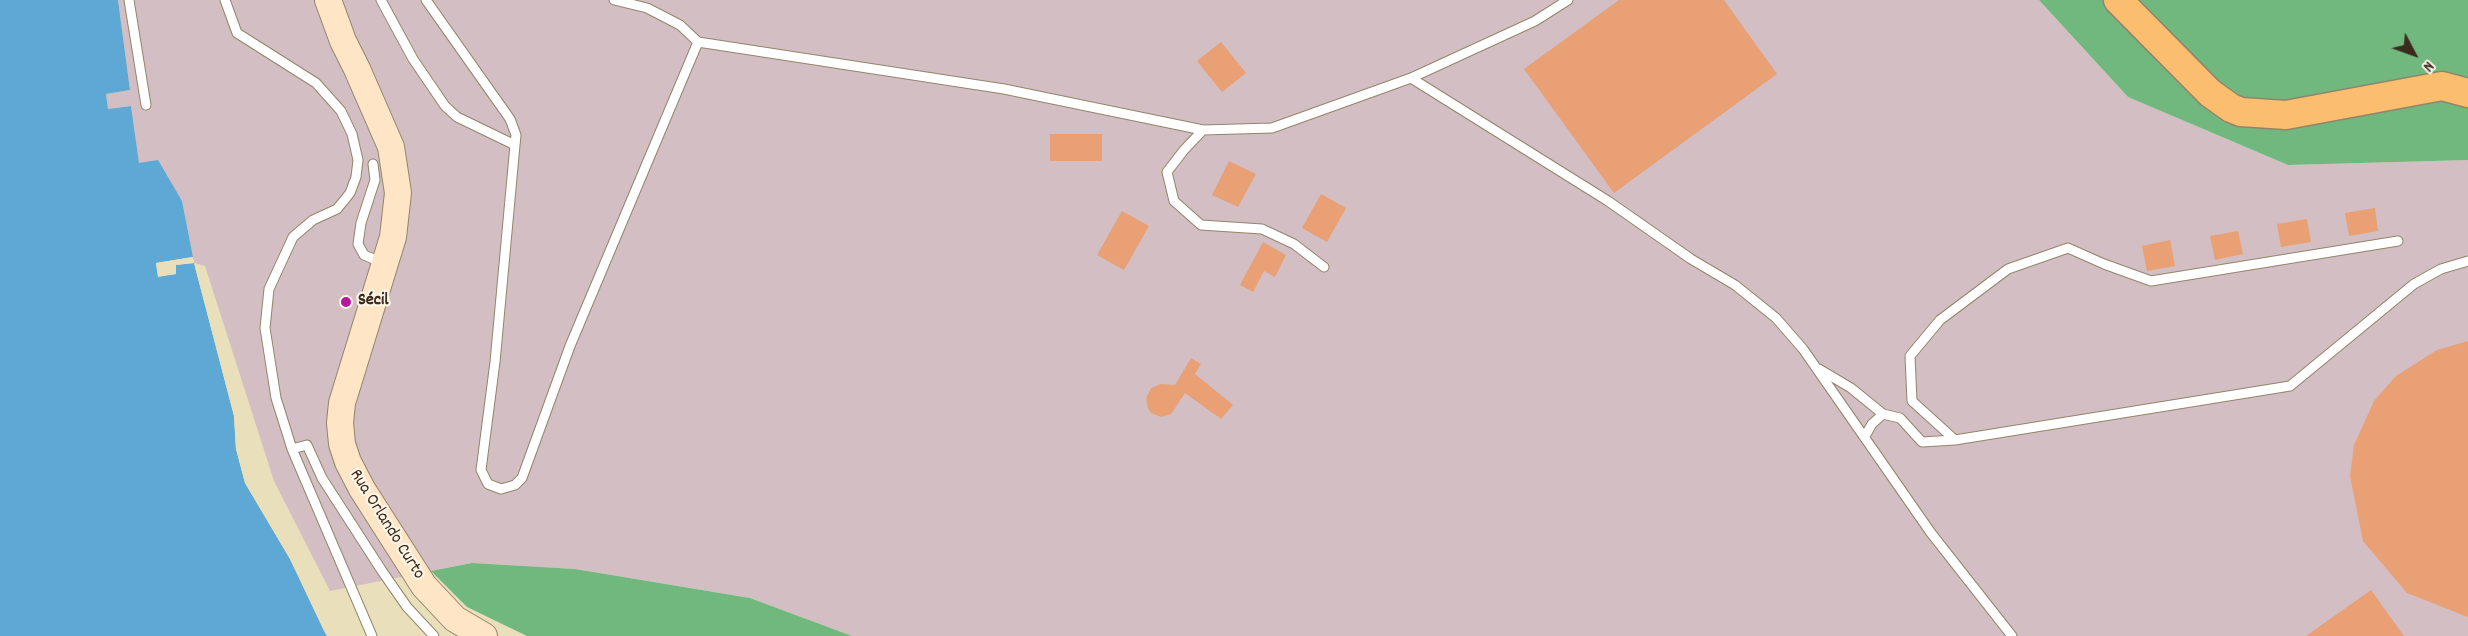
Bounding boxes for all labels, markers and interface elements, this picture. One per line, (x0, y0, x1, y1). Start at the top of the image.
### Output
north arrow (2384, 24, 2444, 84)
text: N (2417, 56, 2439, 77)
place label: Sécil (358, 291, 389, 313)
marker: Sécil (339, 295, 353, 309)
street label: Rua Orlando Curto (344, 466, 428, 584)

